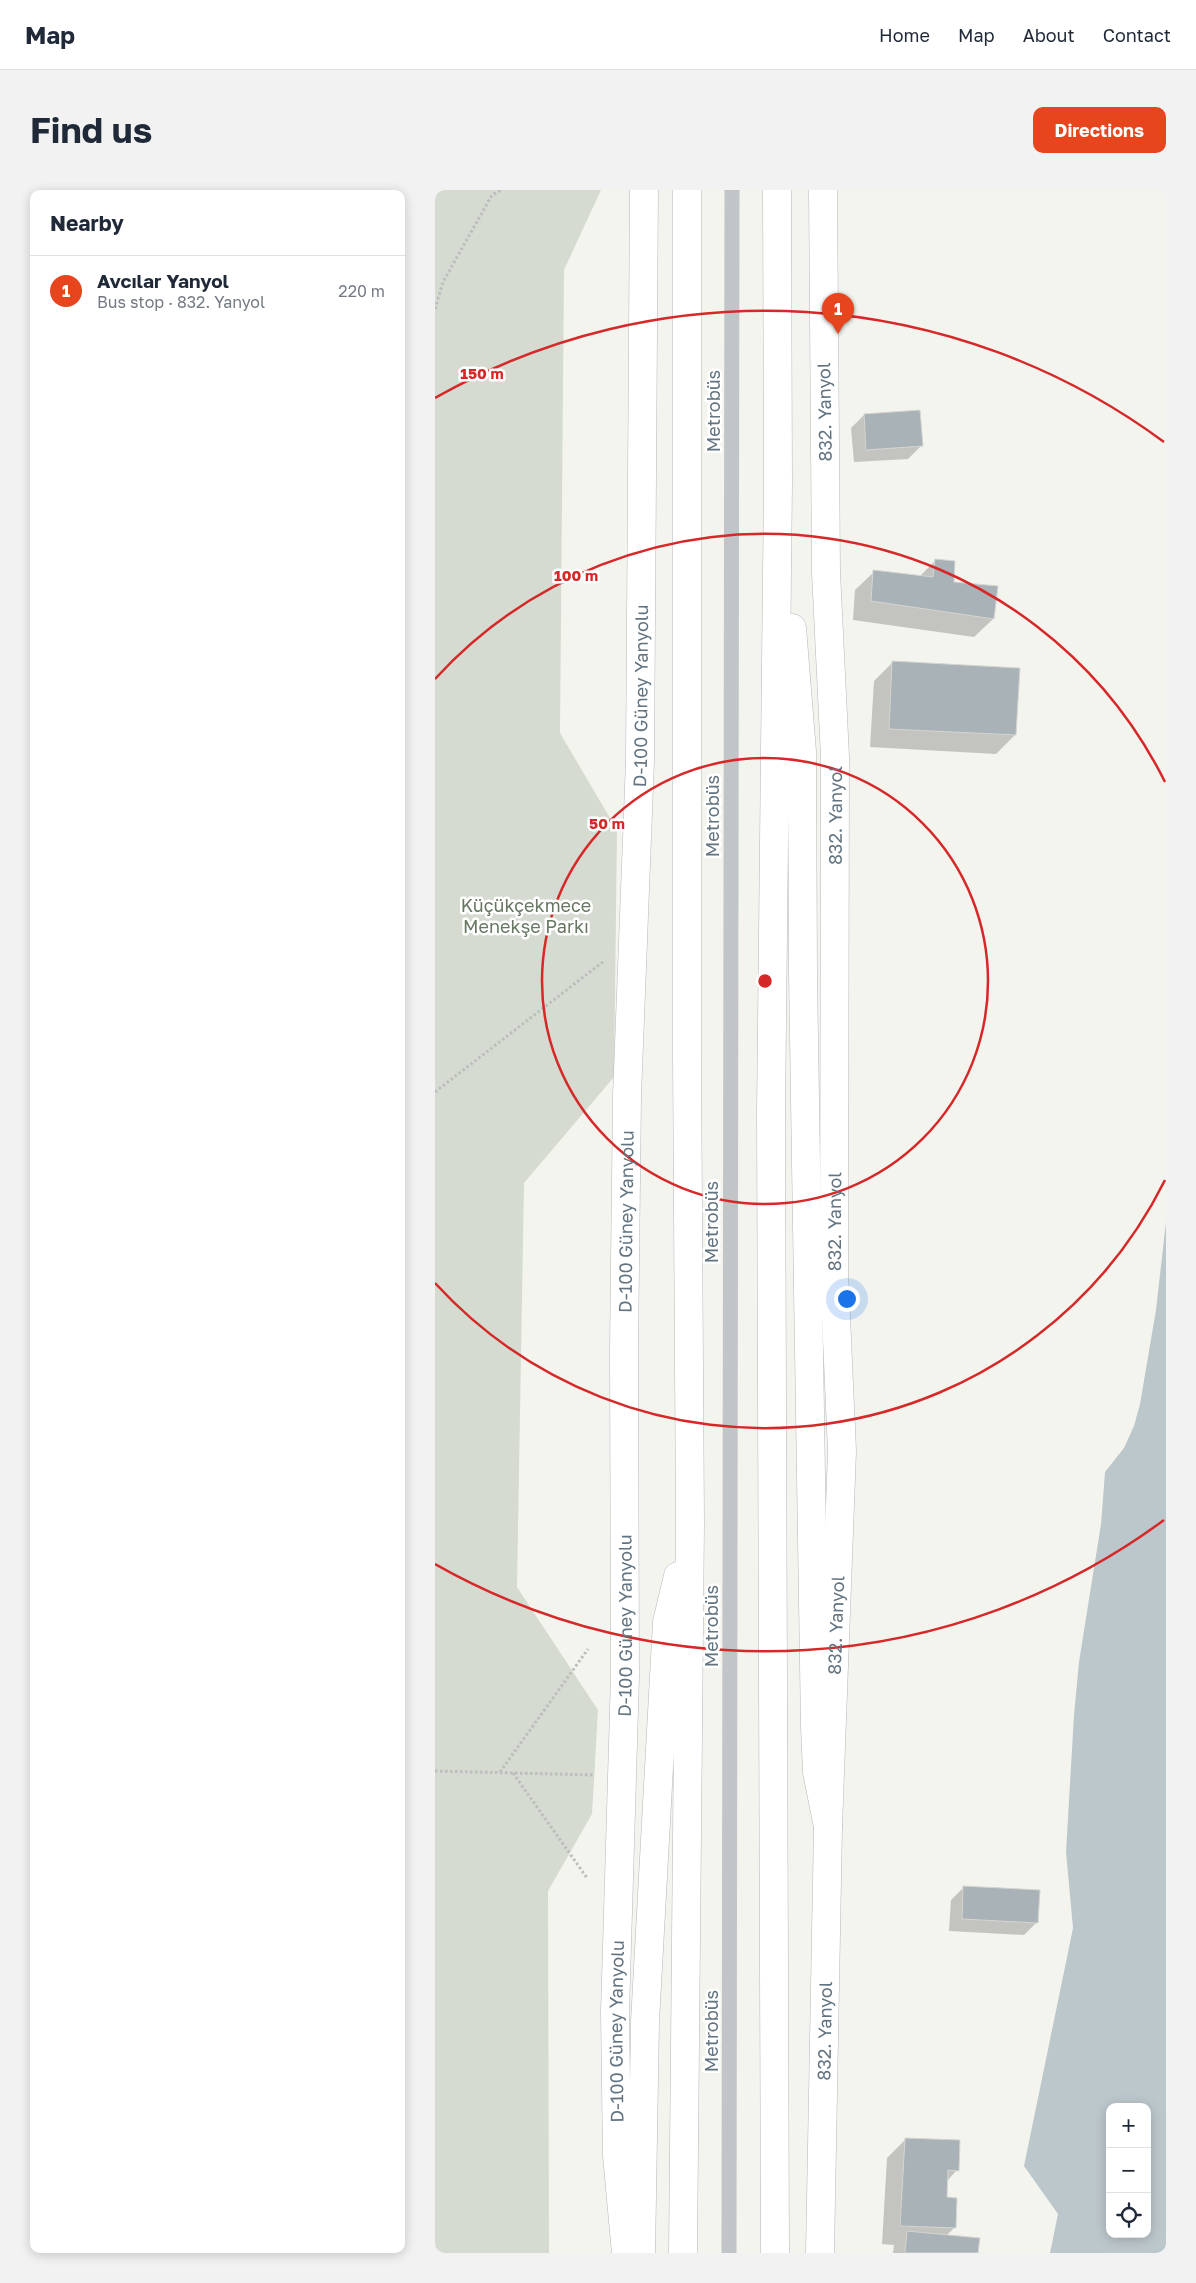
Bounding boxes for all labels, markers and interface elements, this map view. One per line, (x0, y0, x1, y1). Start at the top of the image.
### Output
text: Map (25, 20, 75, 49)
text: Home (879, 24, 930, 46)
text: Map (958, 24, 995, 46)
text: About (1023, 24, 1075, 46)
text: Contact (1103, 24, 1171, 46)
button: Directions (1033, 107, 1166, 153)
text: Find us (30, 109, 152, 151)
text: Nearby (50, 210, 124, 236)
text: Avcılar Yanyol (97, 269, 229, 292)
text: 1 (62, 281, 70, 301)
text: 220 m (338, 281, 385, 301)
text: Bus stop · 832. Yanyol (97, 292, 265, 312)
pin: 1 (822, 293, 854, 334)
street label: 832. Yanyol (812, 362, 836, 462)
text: 150 m (460, 364, 504, 382)
street label: Metrobüs (702, 370, 724, 452)
text: 100 m (554, 566, 598, 584)
street label: D-100 Güney Yanyolu (628, 604, 652, 788)
street label: 832. Yanyol (824, 766, 846, 865)
street label: Metrobüs (701, 775, 723, 857)
text: 50 m (589, 814, 625, 832)
park label: Küçükçekmece Menekşe Parkı (461, 894, 591, 937)
centre of rings (756, 972, 774, 990)
street label: D-100 Güney Yanyolu (613, 1130, 638, 1313)
street label: 832. Yanyol (823, 1172, 845, 1271)
street label: Metrobüs (700, 1181, 722, 1263)
your location (834, 1286, 860, 1312)
street label: D-100 Güney Yanyolu (613, 1534, 636, 1717)
street label: 832. Yanyol (823, 1575, 848, 1675)
street label: Metrobüs (700, 1585, 722, 1667)
street label: D-100 Güney Yanyolu (604, 1940, 628, 2123)
street label: 832. Yanyol (812, 1981, 836, 2081)
street label: Metrobüs (700, 1990, 722, 2072)
map controls (1106, 2103, 1151, 2238)
button: + (1106, 2103, 1151, 2148)
button: − (1106, 2148, 1151, 2193)
button: locate (1106, 2193, 1151, 2238)

